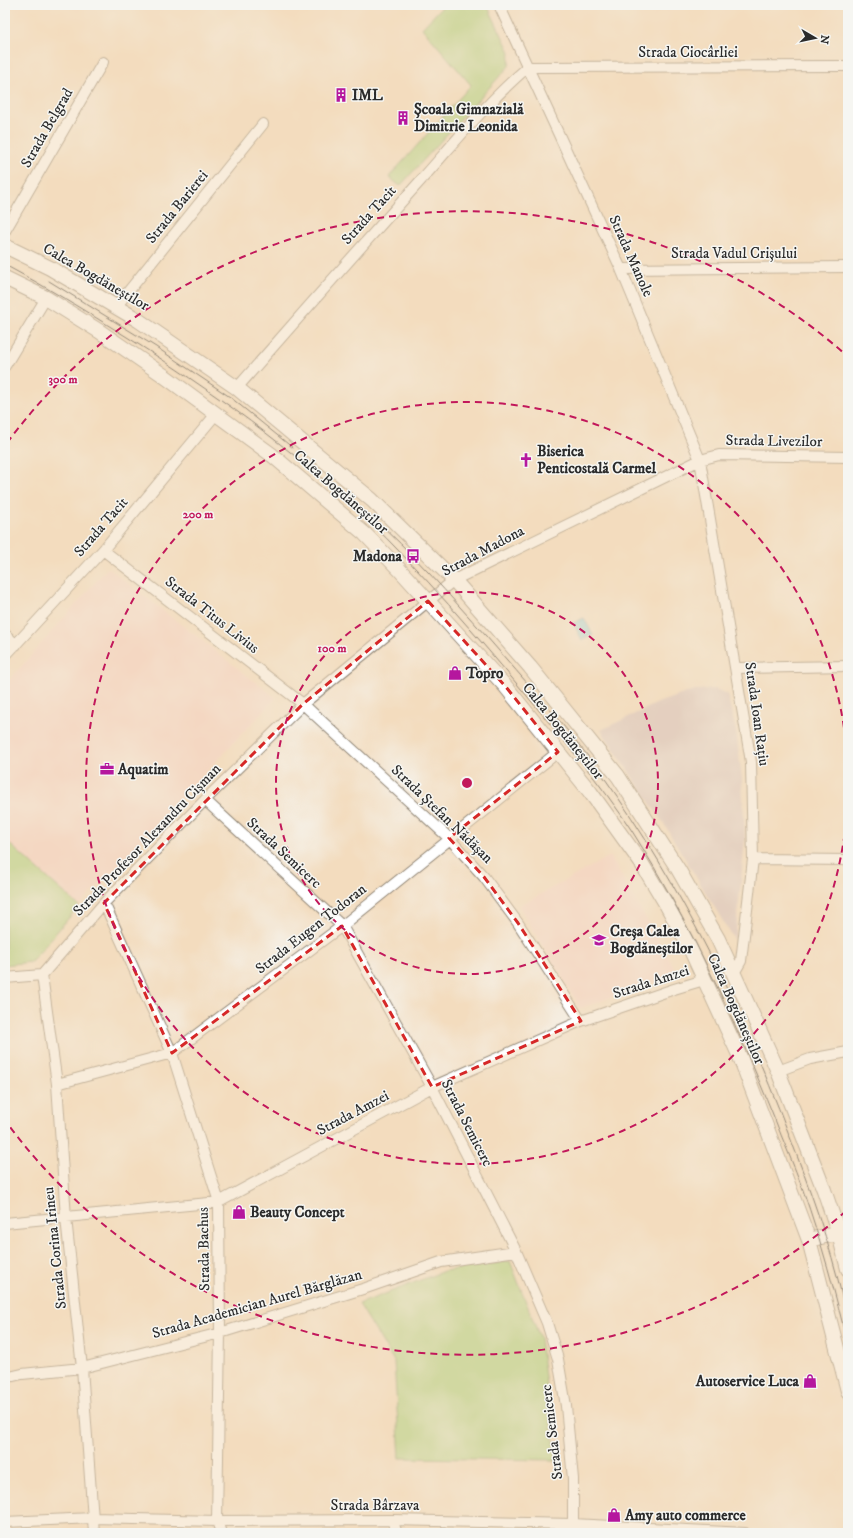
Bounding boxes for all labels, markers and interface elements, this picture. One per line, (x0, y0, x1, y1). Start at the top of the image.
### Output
north arrow (795, 18, 835, 58)
text: N (816, 34, 832, 45)
street label: Strada Ciocârliei (638, 43, 738, 62)
street label: Strada Belgrad (17, 84, 78, 171)
place label: IML (352, 86, 383, 105)
building icon: IML (333, 87, 349, 103)
place label: Școala Gimnazială Dimitrie Leonida (414, 100, 524, 136)
building icon: Școala Gimnazială Dimitrie Leonida (395, 110, 411, 126)
street label: Strada Barierei (142, 166, 212, 248)
street label: Strada Tacit (337, 181, 401, 249)
street label: Strada Manole (605, 212, 657, 300)
street label: Calea Bogdăneștilor (39, 239, 153, 315)
street label: Strada Vadul Crișului (671, 244, 797, 263)
text: 300 m (49, 372, 77, 387)
street label: Strada Livezilor (725, 431, 823, 451)
place label: Biserica Penticostală Carmel (537, 442, 657, 478)
street label: Calea Bogdăneștilor (290, 446, 393, 539)
church icon: Biserica Penticostală Carmel (518, 452, 534, 468)
street label: Strada Tacit (70, 493, 132, 561)
text: 200 m (183, 507, 213, 522)
street label: Strada Madona (438, 521, 528, 581)
place label: Madona (353, 547, 403, 566)
bus stop icon: Madona (405, 548, 421, 564)
street label: Strada Titus Livius (161, 572, 263, 658)
text: 100 m (318, 641, 346, 656)
street label: Strada Ioan Rațiu (740, 661, 774, 767)
place label: Topro (465, 664, 504, 683)
shop icon: Topro (447, 665, 463, 681)
street label: Calea Bogdăneștilor (518, 679, 608, 784)
street label: Strada Profesor Alexandru Cișman (69, 760, 225, 920)
place label: Aquatim (117, 760, 169, 780)
office icon: Aquatim (99, 761, 115, 777)
street label: Strada Ștefan Nădășan (387, 761, 497, 868)
centre of rings (460, 776, 474, 790)
street label: Strada Semicerc (243, 813, 326, 893)
street label: Strada Eugen Todoran (252, 880, 370, 978)
place label: Creșa Calea Bogdăneștilor (610, 922, 693, 958)
school or university icon: Creșa Calea Bogdăneștilor (591, 932, 607, 948)
street label: Calea Bogdăneștilor (703, 951, 769, 1068)
street label: Strada Amzei (610, 961, 692, 1003)
street label: Strada Semicerc (437, 1076, 497, 1170)
street label: Strada Amzei (314, 1086, 392, 1140)
street label: Strada Corina Irineu (39, 1186, 71, 1310)
place label: Beauty Concept (250, 1203, 345, 1222)
shop icon: Beauty Concept (231, 1204, 247, 1220)
street label: Strada Bachus (194, 1207, 214, 1291)
street label: Strada Academician Aurel Bărglăzan (150, 1265, 364, 1343)
place label: Autoservice Luca (695, 1372, 800, 1391)
shop icon: Autoservice Luca (802, 1373, 818, 1389)
street label: Strada Semicerc (537, 1383, 567, 1481)
street label: Strada Bârzava (331, 1496, 420, 1515)
place label: Amy auto commerce (624, 1506, 746, 1525)
shop icon: Amy auto commerce (606, 1507, 622, 1523)

